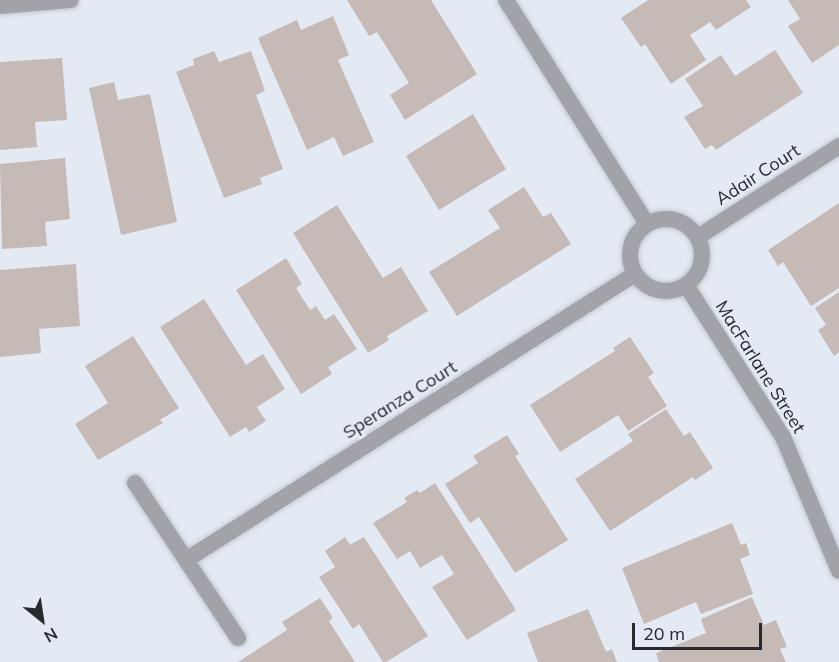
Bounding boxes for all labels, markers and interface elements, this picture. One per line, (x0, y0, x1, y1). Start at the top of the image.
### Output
street label: Adair Court (712, 140, 804, 210)
street label: MacFarlane Street (711, 297, 809, 437)
street label: Speranza Court (339, 356, 461, 444)
north arrow (12, 590, 72, 650)
scale bar (635, 611, 766, 649)
text: 20 m (643, 622, 685, 645)
text: N (41, 624, 61, 647)

